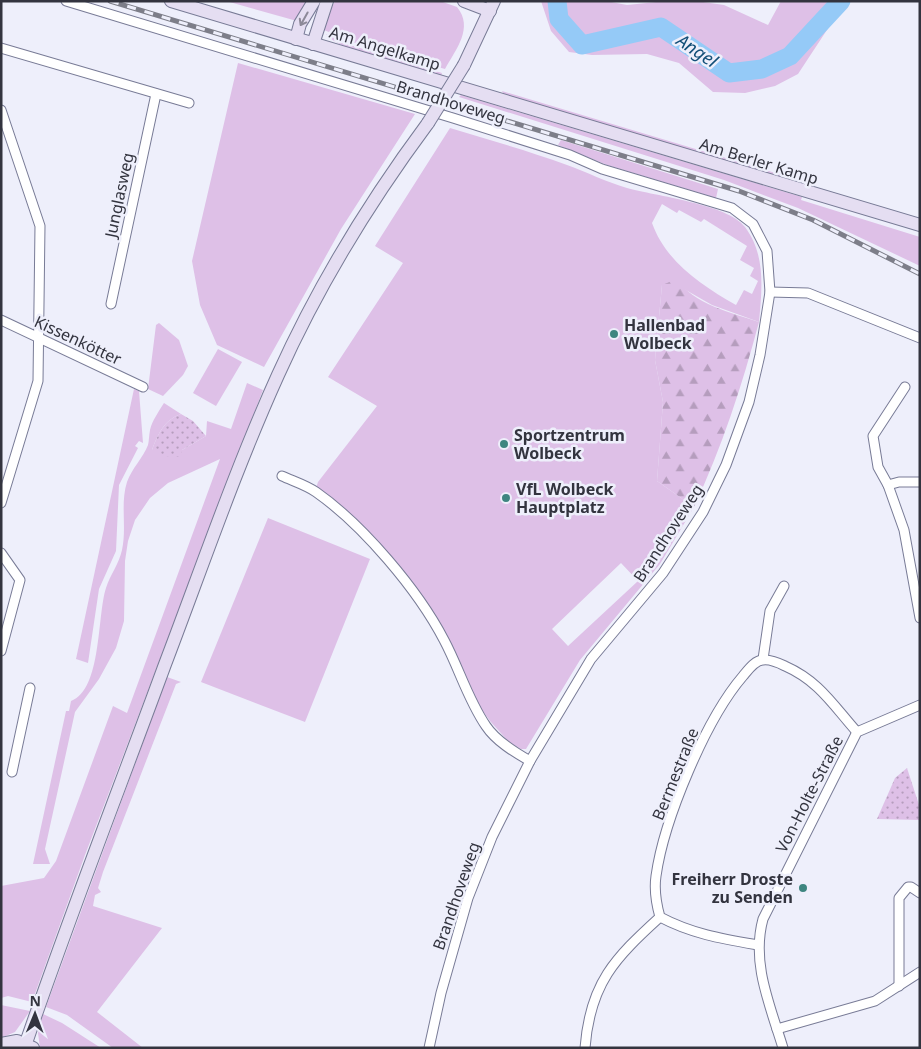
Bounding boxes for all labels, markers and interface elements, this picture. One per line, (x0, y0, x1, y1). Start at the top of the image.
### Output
one-way arrow (298, 12, 308, 26)
street label: Am Angelkamp (327, 21, 443, 75)
water label: Angel (671, 27, 723, 73)
street label: Brandhoveweg (394, 75, 508, 129)
street label: Am Berler Kamp (697, 133, 821, 189)
street label: Junglasweg (99, 151, 139, 241)
street label: Kissenkötter (31, 310, 125, 370)
place label: Hallenbad Wolbeck (624, 314, 705, 354)
marker: Hallenbad Wolbeck (608, 328, 620, 340)
place label: Sportzentrum Wolbeck (514, 424, 625, 464)
marker: Sportzentrum Wolbeck (498, 438, 510, 450)
place label: VfL Wolbeck Hauptplatz (516, 478, 614, 518)
street label: Brandhoveweg (628, 480, 708, 586)
marker: VfL Wolbeck Hauptplatz (500, 492, 512, 504)
street label: Bermestraße (646, 725, 704, 823)
street label: Von-Holte-Straße (770, 732, 848, 856)
street label: Brandhoveweg (427, 839, 485, 953)
place label: Freiherr Droste zu Senden (672, 868, 793, 908)
marker: Freiherr Droste zu Senden (797, 882, 809, 894)
north arrow (10, 989, 60, 1039)
text: N (29, 991, 41, 1010)

